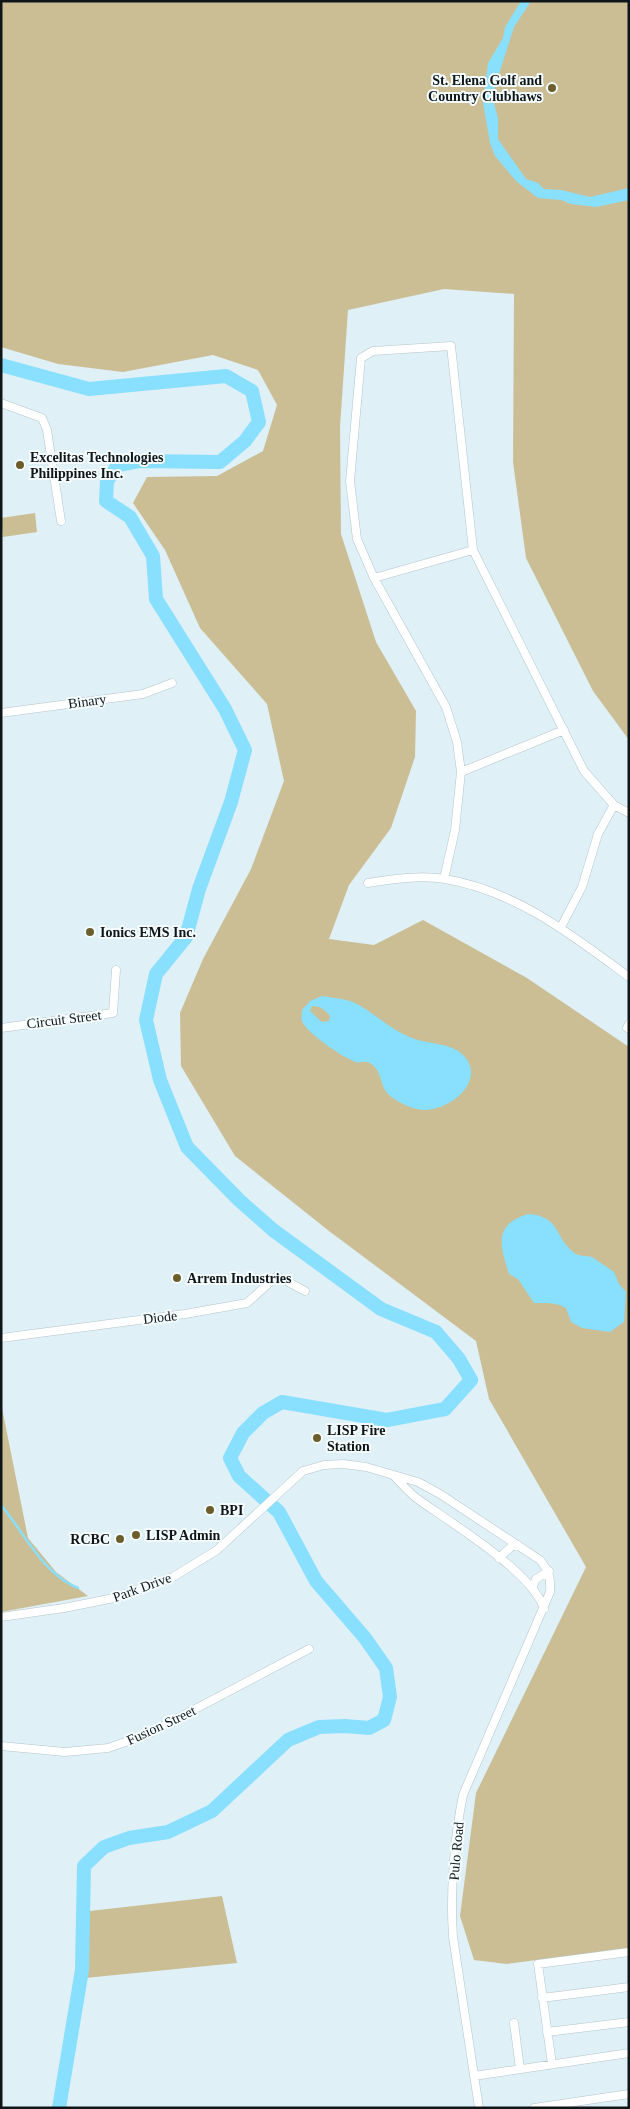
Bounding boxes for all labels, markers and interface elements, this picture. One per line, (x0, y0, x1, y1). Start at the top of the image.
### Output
place label: St. Elena Golf and Country Clubhaws (428, 73, 543, 104)
marker: St. Elena Golf and Country Clubhaws (546, 82, 558, 94)
place label: Excelitas Technologies Philippines Inc. (30, 450, 164, 481)
marker: Excelitas Technologies Philippines Inc. (14, 459, 26, 471)
street label: Binary (67, 691, 107, 712)
place label: Ionics EMS Inc. (100, 925, 196, 940)
marker: Ionics EMS Inc. (84, 926, 96, 938)
street label: Circuit Street (26, 1007, 102, 1032)
place label: Arrem Industries (187, 1271, 292, 1286)
marker: Arrem Industries (171, 1272, 183, 1284)
street label: Diode (142, 1308, 178, 1327)
place label: LISP Fire Station (327, 1423, 385, 1454)
marker: LISP Fire Station (311, 1432, 323, 1444)
place label: BPI (220, 1503, 243, 1518)
marker: BPI (204, 1504, 216, 1516)
place label: LISP Admin (146, 1528, 221, 1543)
marker: LISP Admin (130, 1529, 142, 1541)
place label: RCBC (70, 1532, 110, 1547)
marker: RCBC (114, 1533, 126, 1545)
street label: Park Drive (111, 1570, 173, 1605)
street label: Fusion Street (124, 1703, 198, 1748)
street label: Pulo Road (446, 1821, 467, 1881)

